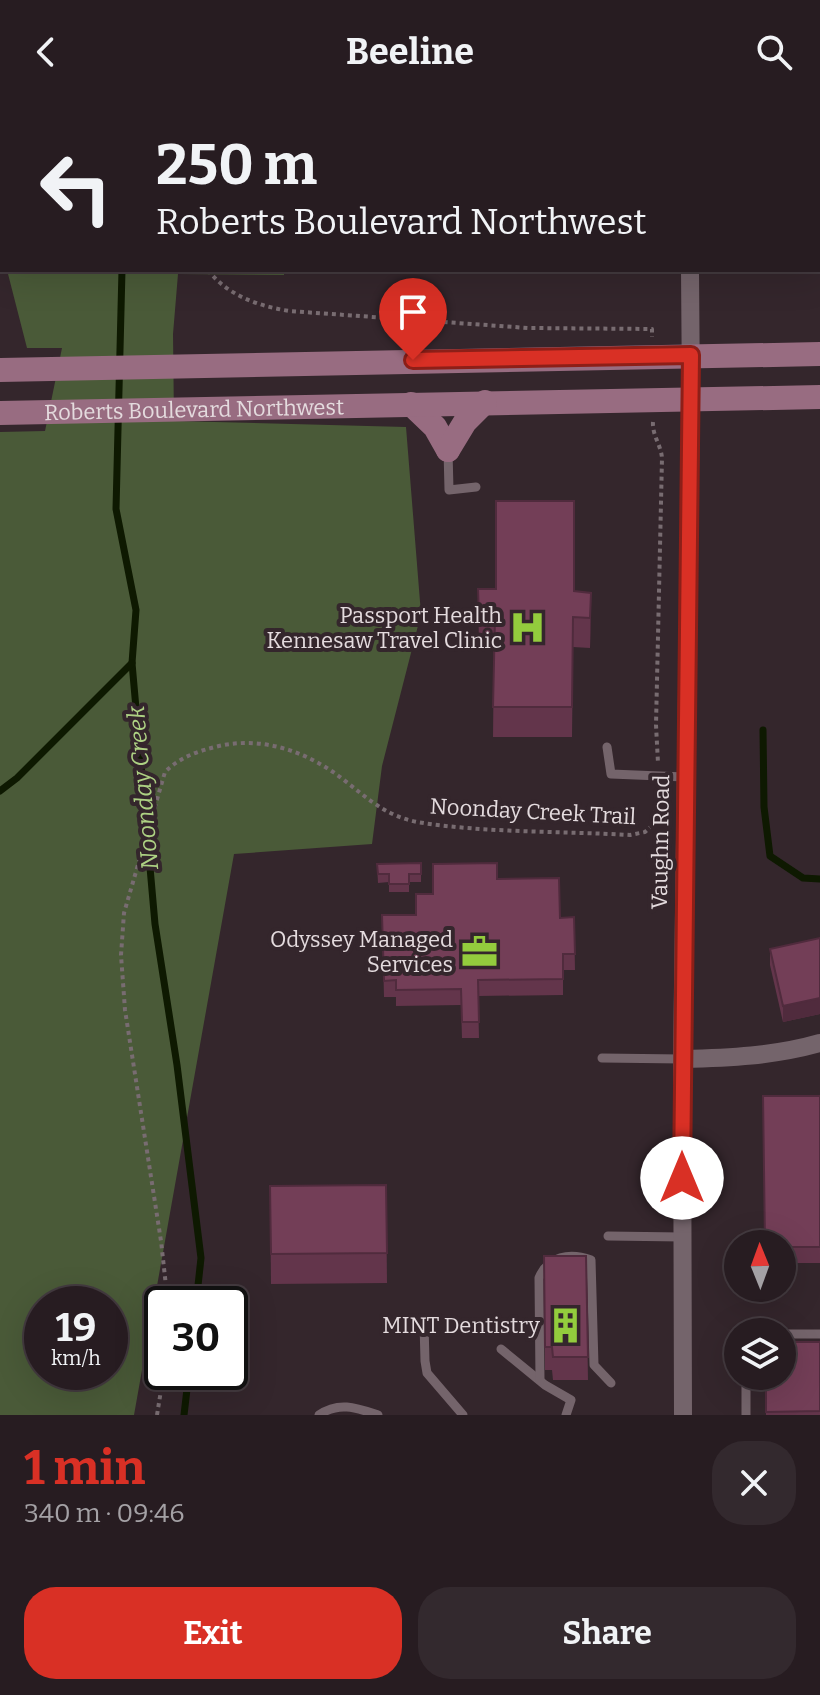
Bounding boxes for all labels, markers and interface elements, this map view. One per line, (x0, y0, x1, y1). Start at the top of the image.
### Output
icon: back (24, 30, 68, 74)
text: Beeline (346, 30, 474, 74)
icon: search (752, 30, 796, 74)
text: 250 m (156, 132, 317, 199)
icon: left (24, 136, 128, 240)
text: Roberts Boulevard Northwest (156, 200, 647, 244)
pin (379, 278, 447, 360)
icon: arrive (391, 290, 435, 334)
street label: Roberts Boulevard Northwest (44, 393, 344, 426)
place label: Passport Health Kennesaw Travel Clinic (266, 602, 502, 654)
hospital icon: Passport Health Kennesaw Travel Clinic (509, 609, 547, 647)
water label: Noonday Creek (122, 704, 164, 871)
street label: Vaughn Road (646, 774, 675, 910)
street label: Noonday Creek Trail (429, 793, 637, 830)
place label: Odyssey Managed Services (270, 926, 453, 978)
office icon: Odyssey Managed Services (460, 933, 498, 971)
position arrow (640, 1136, 724, 1220)
north arrow (724, 1230, 796, 1302)
map controls (724, 1230, 796, 1390)
speed limit sign: 30 (144, 1286, 248, 1390)
text: 19 (56, 1304, 96, 1352)
building icon: MINT Dentistry (547, 1306, 585, 1344)
place label: MINT Dentistry (382, 1312, 540, 1339)
button: layers (724, 1318, 796, 1390)
text: km/h (51, 1346, 101, 1370)
text: 1 min (24, 1439, 145, 1497)
button: close (712, 1441, 796, 1525)
text: 340 m · 09:46 (24, 1498, 184, 1529)
button: Exit (24, 1587, 402, 1679)
button: Share (418, 1587, 796, 1679)

